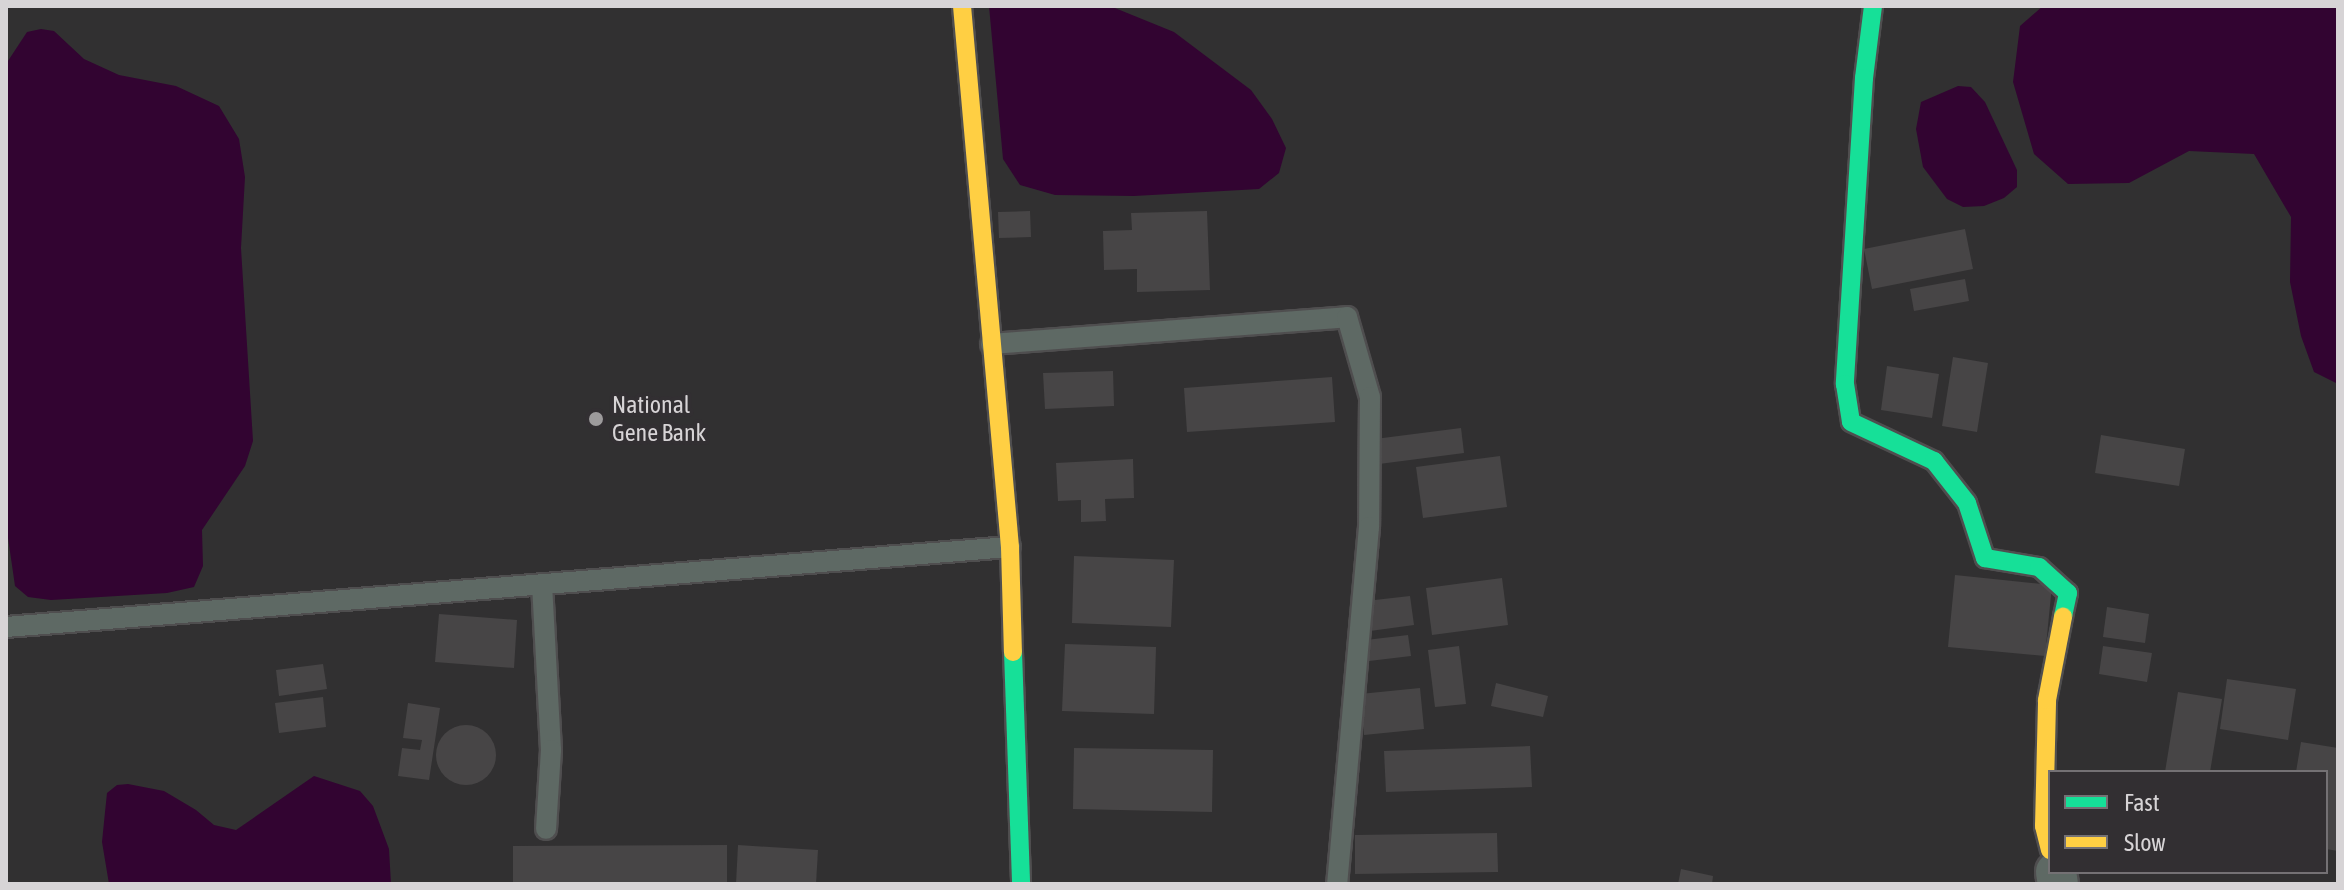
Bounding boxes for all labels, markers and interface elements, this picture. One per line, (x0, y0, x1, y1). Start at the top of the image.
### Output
place label: National Gene Bank (612, 391, 706, 447)
marker: National Gene Bank (587, 410, 605, 428)
legend (2048, 770, 2328, 874)
text: Fast (2124, 789, 2160, 816)
text: Slow (2124, 829, 2166, 856)

